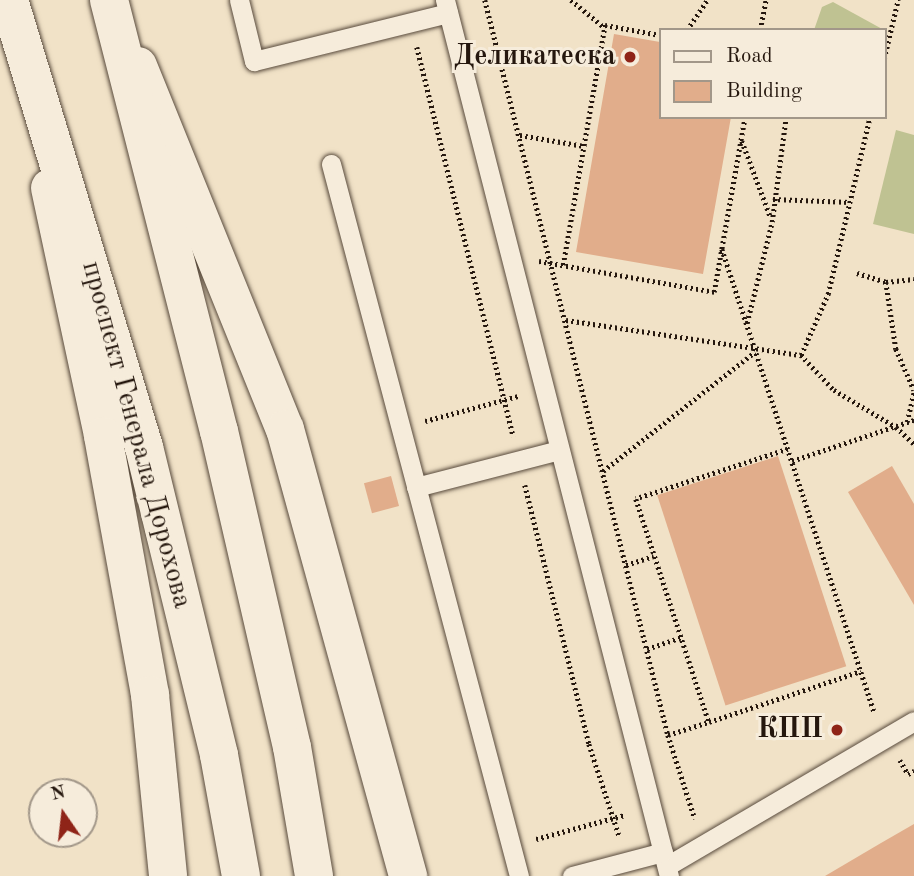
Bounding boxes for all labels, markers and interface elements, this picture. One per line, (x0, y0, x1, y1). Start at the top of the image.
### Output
legend (659, 28, 886, 119)
place label: Деликатеска (454, 40, 616, 74)
text: Road (726, 46, 773, 67)
marker: Деликатеска (622, 49, 638, 65)
text: Building (726, 81, 802, 102)
street label: проспект Генерала Дорохова (73, 258, 199, 612)
place label: КПП (757, 713, 823, 747)
marker: КПП (829, 722, 845, 738)
north arrow (28, 778, 98, 848)
text: N (49, 783, 68, 805)

